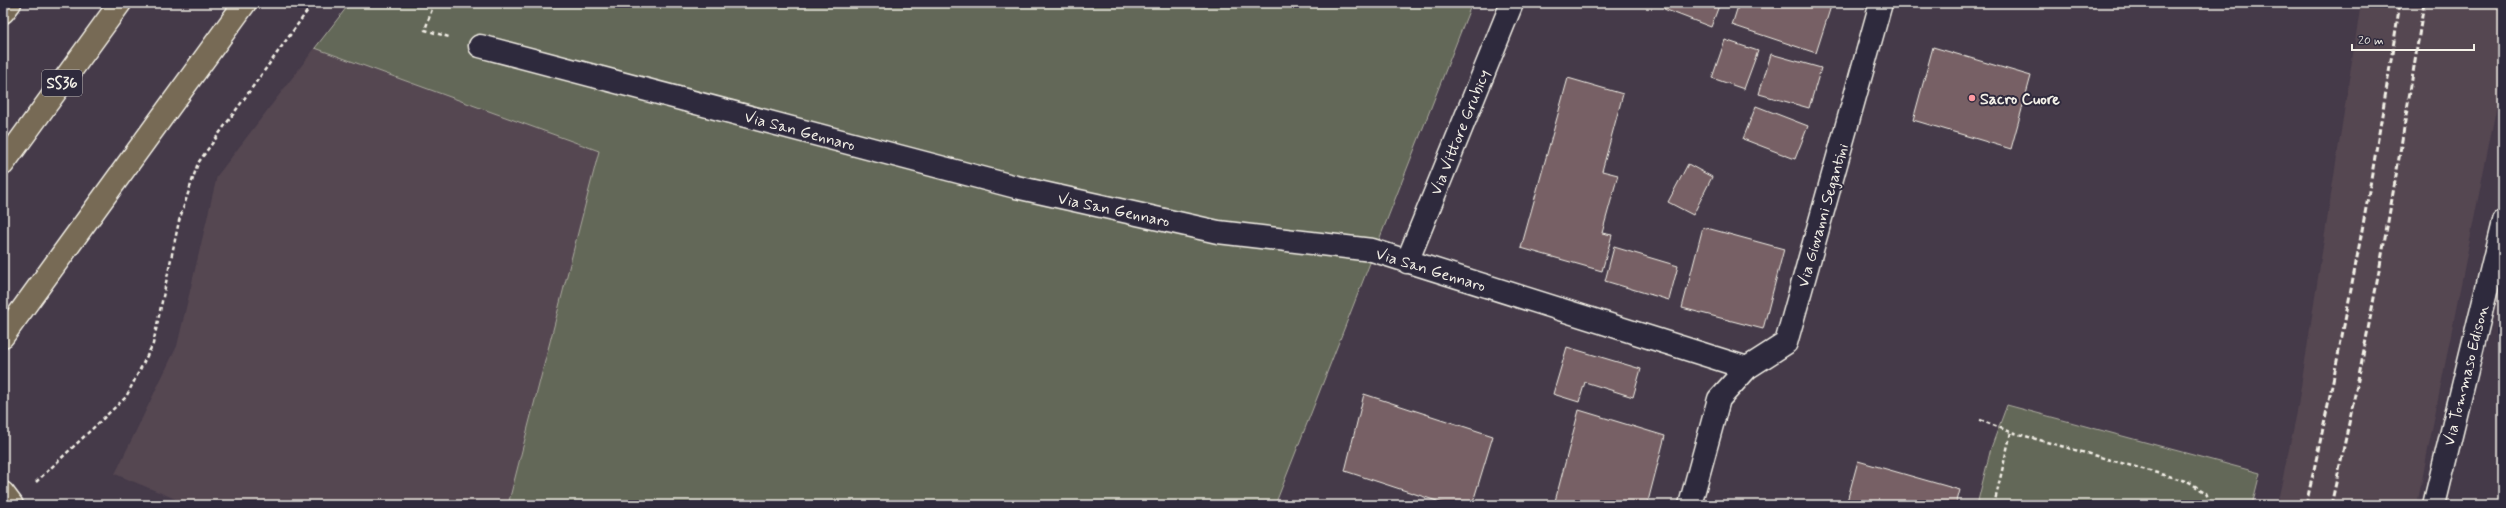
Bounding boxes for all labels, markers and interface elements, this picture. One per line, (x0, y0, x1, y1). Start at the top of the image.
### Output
scale bar (2352, 26, 2474, 52)
text: 20 m (2358, 33, 2384, 49)
street label: Via Vittore Grubicy (1426, 67, 1495, 199)
road number: SS36 (42, 70, 82, 96)
place label: Sacro Cuore (1980, 89, 2060, 110)
marker: Sacro Cuore (1967, 93, 1977, 103)
street label: Via San Gennaro (742, 107, 858, 156)
street label: Via Giovanni Segantini (1793, 141, 1854, 290)
street label: Via San Gennaro (1056, 188, 1172, 233)
street label: Via San Gennaro (1373, 244, 1488, 297)
street label: Via Tommaso Edison (2439, 302, 2494, 448)

